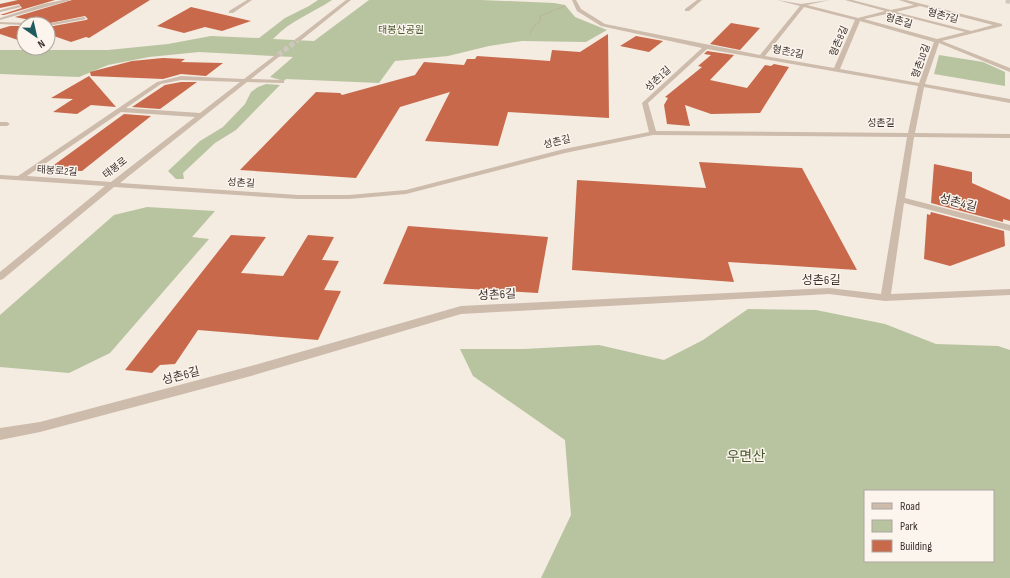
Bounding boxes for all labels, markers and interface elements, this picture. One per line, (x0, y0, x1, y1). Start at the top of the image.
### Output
street label: 형촌7길 (926, 6, 960, 26)
street label: 형촌길 (884, 11, 914, 31)
north arrow (16, 16, 56, 56)
park label: 태봉산공원 (378, 24, 424, 36)
street label: 형촌8길 (827, 24, 851, 58)
text: N (35, 37, 47, 51)
street label: 형촌10길 (909, 42, 933, 80)
street label: 형촌2길 (771, 43, 805, 61)
street label: 성촌1길 (643, 64, 673, 94)
street label: 성촌길 (867, 117, 895, 129)
street label: 성촌길 (542, 133, 572, 151)
street label: 태봉로 (100, 155, 130, 181)
street label: 태봉로2길 (36, 164, 78, 178)
street label: 성촌길 (227, 176, 255, 190)
street label: 성촌4길 (938, 191, 978, 215)
street label: 성촌6길 (802, 273, 840, 288)
street label: 성촌6길 (477, 287, 517, 303)
street label: 성촌6길 (161, 364, 201, 388)
park label: 우면산 (727, 448, 765, 465)
legend (864, 490, 994, 562)
text: Road (900, 499, 920, 514)
text: Park (900, 519, 918, 534)
text: Building (900, 539, 932, 554)

